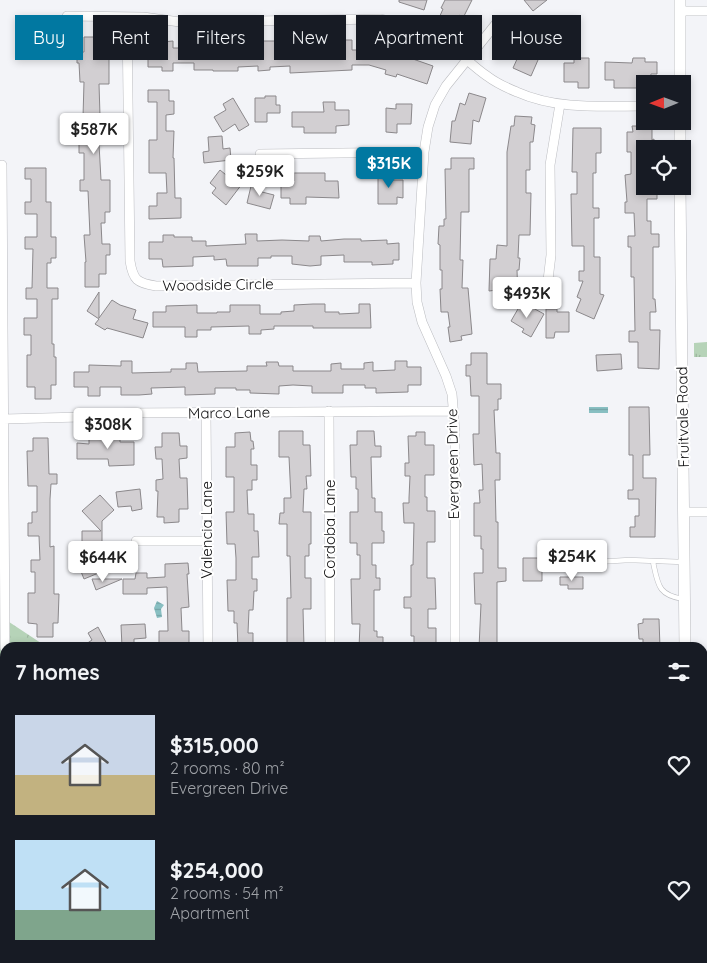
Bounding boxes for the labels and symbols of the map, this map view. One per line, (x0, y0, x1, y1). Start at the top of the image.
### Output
north arrow (636, 75, 691, 130)
pin: $587K (59, 112, 129, 155)
pin: $315K (354, 146, 424, 189)
pin: $259K (225, 154, 295, 197)
street label: Woodside Circle (162, 274, 274, 295)
pin: $493K (492, 276, 562, 319)
street label: Fruitvale Road (672, 366, 693, 468)
street label: Marco Lane (188, 402, 270, 423)
pin: $308K (73, 408, 143, 450)
street label: Evergreen Drive (442, 408, 463, 520)
street label: Cordoba Lane (320, 480, 339, 578)
street label: Valencia Lane (197, 481, 216, 579)
pin: $644K (68, 540, 138, 583)
pin: $254K (537, 540, 607, 582)

